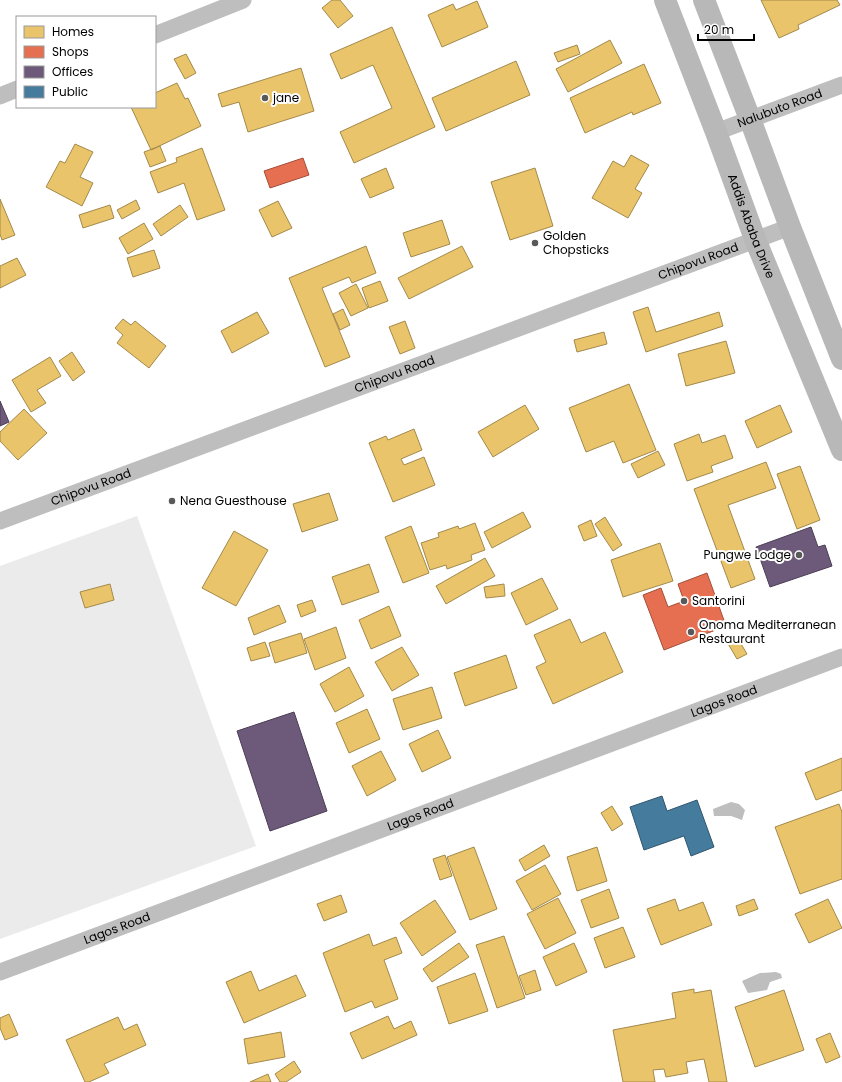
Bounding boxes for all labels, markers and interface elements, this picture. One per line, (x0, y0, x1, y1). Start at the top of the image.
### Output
legend (16, 16, 156, 108)
scale bar (698, 16, 754, 42)
text: 20 m (704, 21, 734, 38)
text: Homes (52, 23, 94, 40)
text: Shops (52, 43, 89, 60)
text: Offices (52, 63, 93, 80)
text: Public (52, 83, 88, 100)
street label: Nalubuto Road (735, 84, 824, 131)
place label: jane (272, 89, 299, 106)
marker: jane (260, 93, 270, 103)
street label: Addis Ababa Drive (724, 171, 779, 281)
place label: Golden Chopsticks (543, 227, 609, 258)
marker: Golden Chopsticks (530, 238, 540, 248)
street label: Chipovu Road (655, 238, 741, 283)
street label: Chipovu Road (352, 351, 437, 396)
street label: Chipovu Road (48, 464, 133, 509)
place label: Nena Guesthouse (180, 492, 287, 509)
marker: Nena Guesthouse (167, 496, 177, 506)
place label: Pungwe Lodge (704, 546, 791, 563)
marker: Pungwe Lodge (794, 550, 804, 560)
place label: Santorini (692, 592, 745, 609)
marker: Santorini (679, 596, 689, 606)
place label: Onoma Mediterranean Restaurant (699, 616, 836, 647)
marker: Onoma Mediterranean Restaurant (686, 627, 696, 637)
street label: Lagos Road (688, 680, 760, 721)
street label: Lagos Road (385, 794, 456, 834)
street label: Lagos Road (81, 908, 153, 948)

